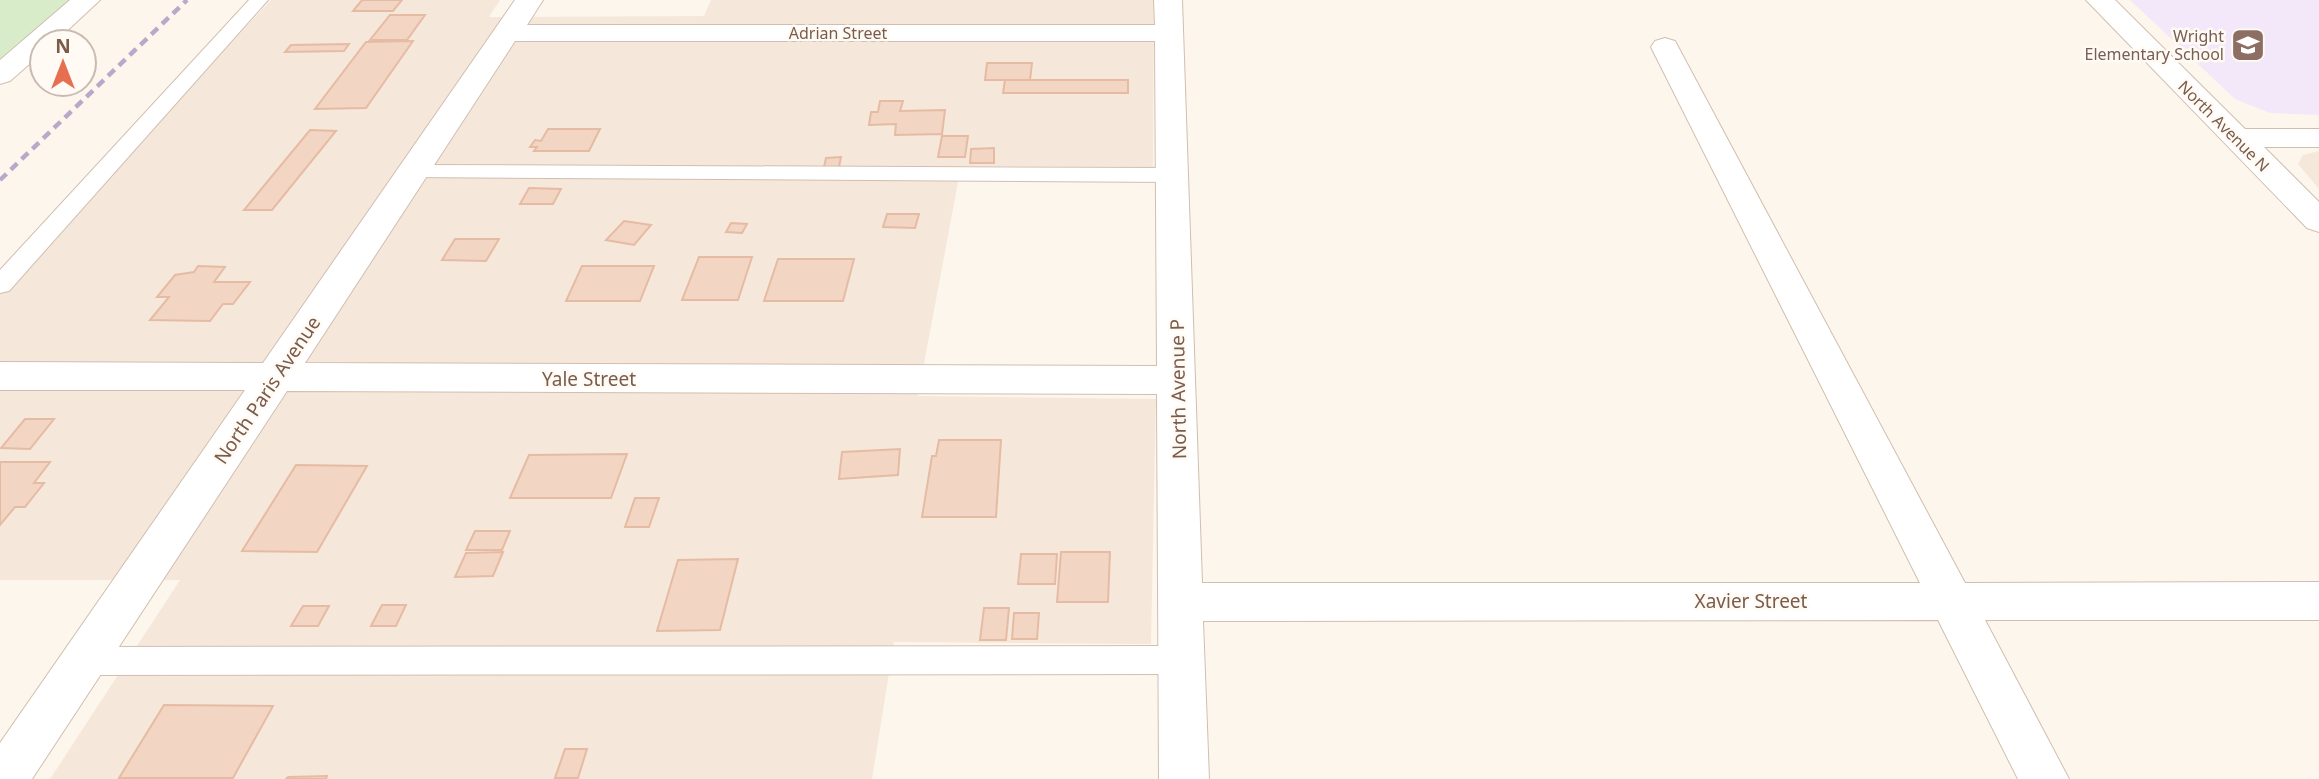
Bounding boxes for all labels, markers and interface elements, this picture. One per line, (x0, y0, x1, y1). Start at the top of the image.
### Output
street label: Adrian Street (789, 22, 887, 44)
place label: Wright Elementary School (2085, 25, 2224, 65)
school or university icon: Wright Elementary School (2229, 26, 2267, 64)
north arrow (28, 28, 98, 98)
text: N (55, 33, 71, 59)
street label: North Avenue N (2174, 76, 2274, 176)
street label: North Paris Avenue (208, 311, 326, 469)
street label: North Avenue P (1164, 319, 1192, 459)
street label: Yale Street (542, 366, 636, 392)
street label: Xavier Street (1695, 588, 1808, 614)

